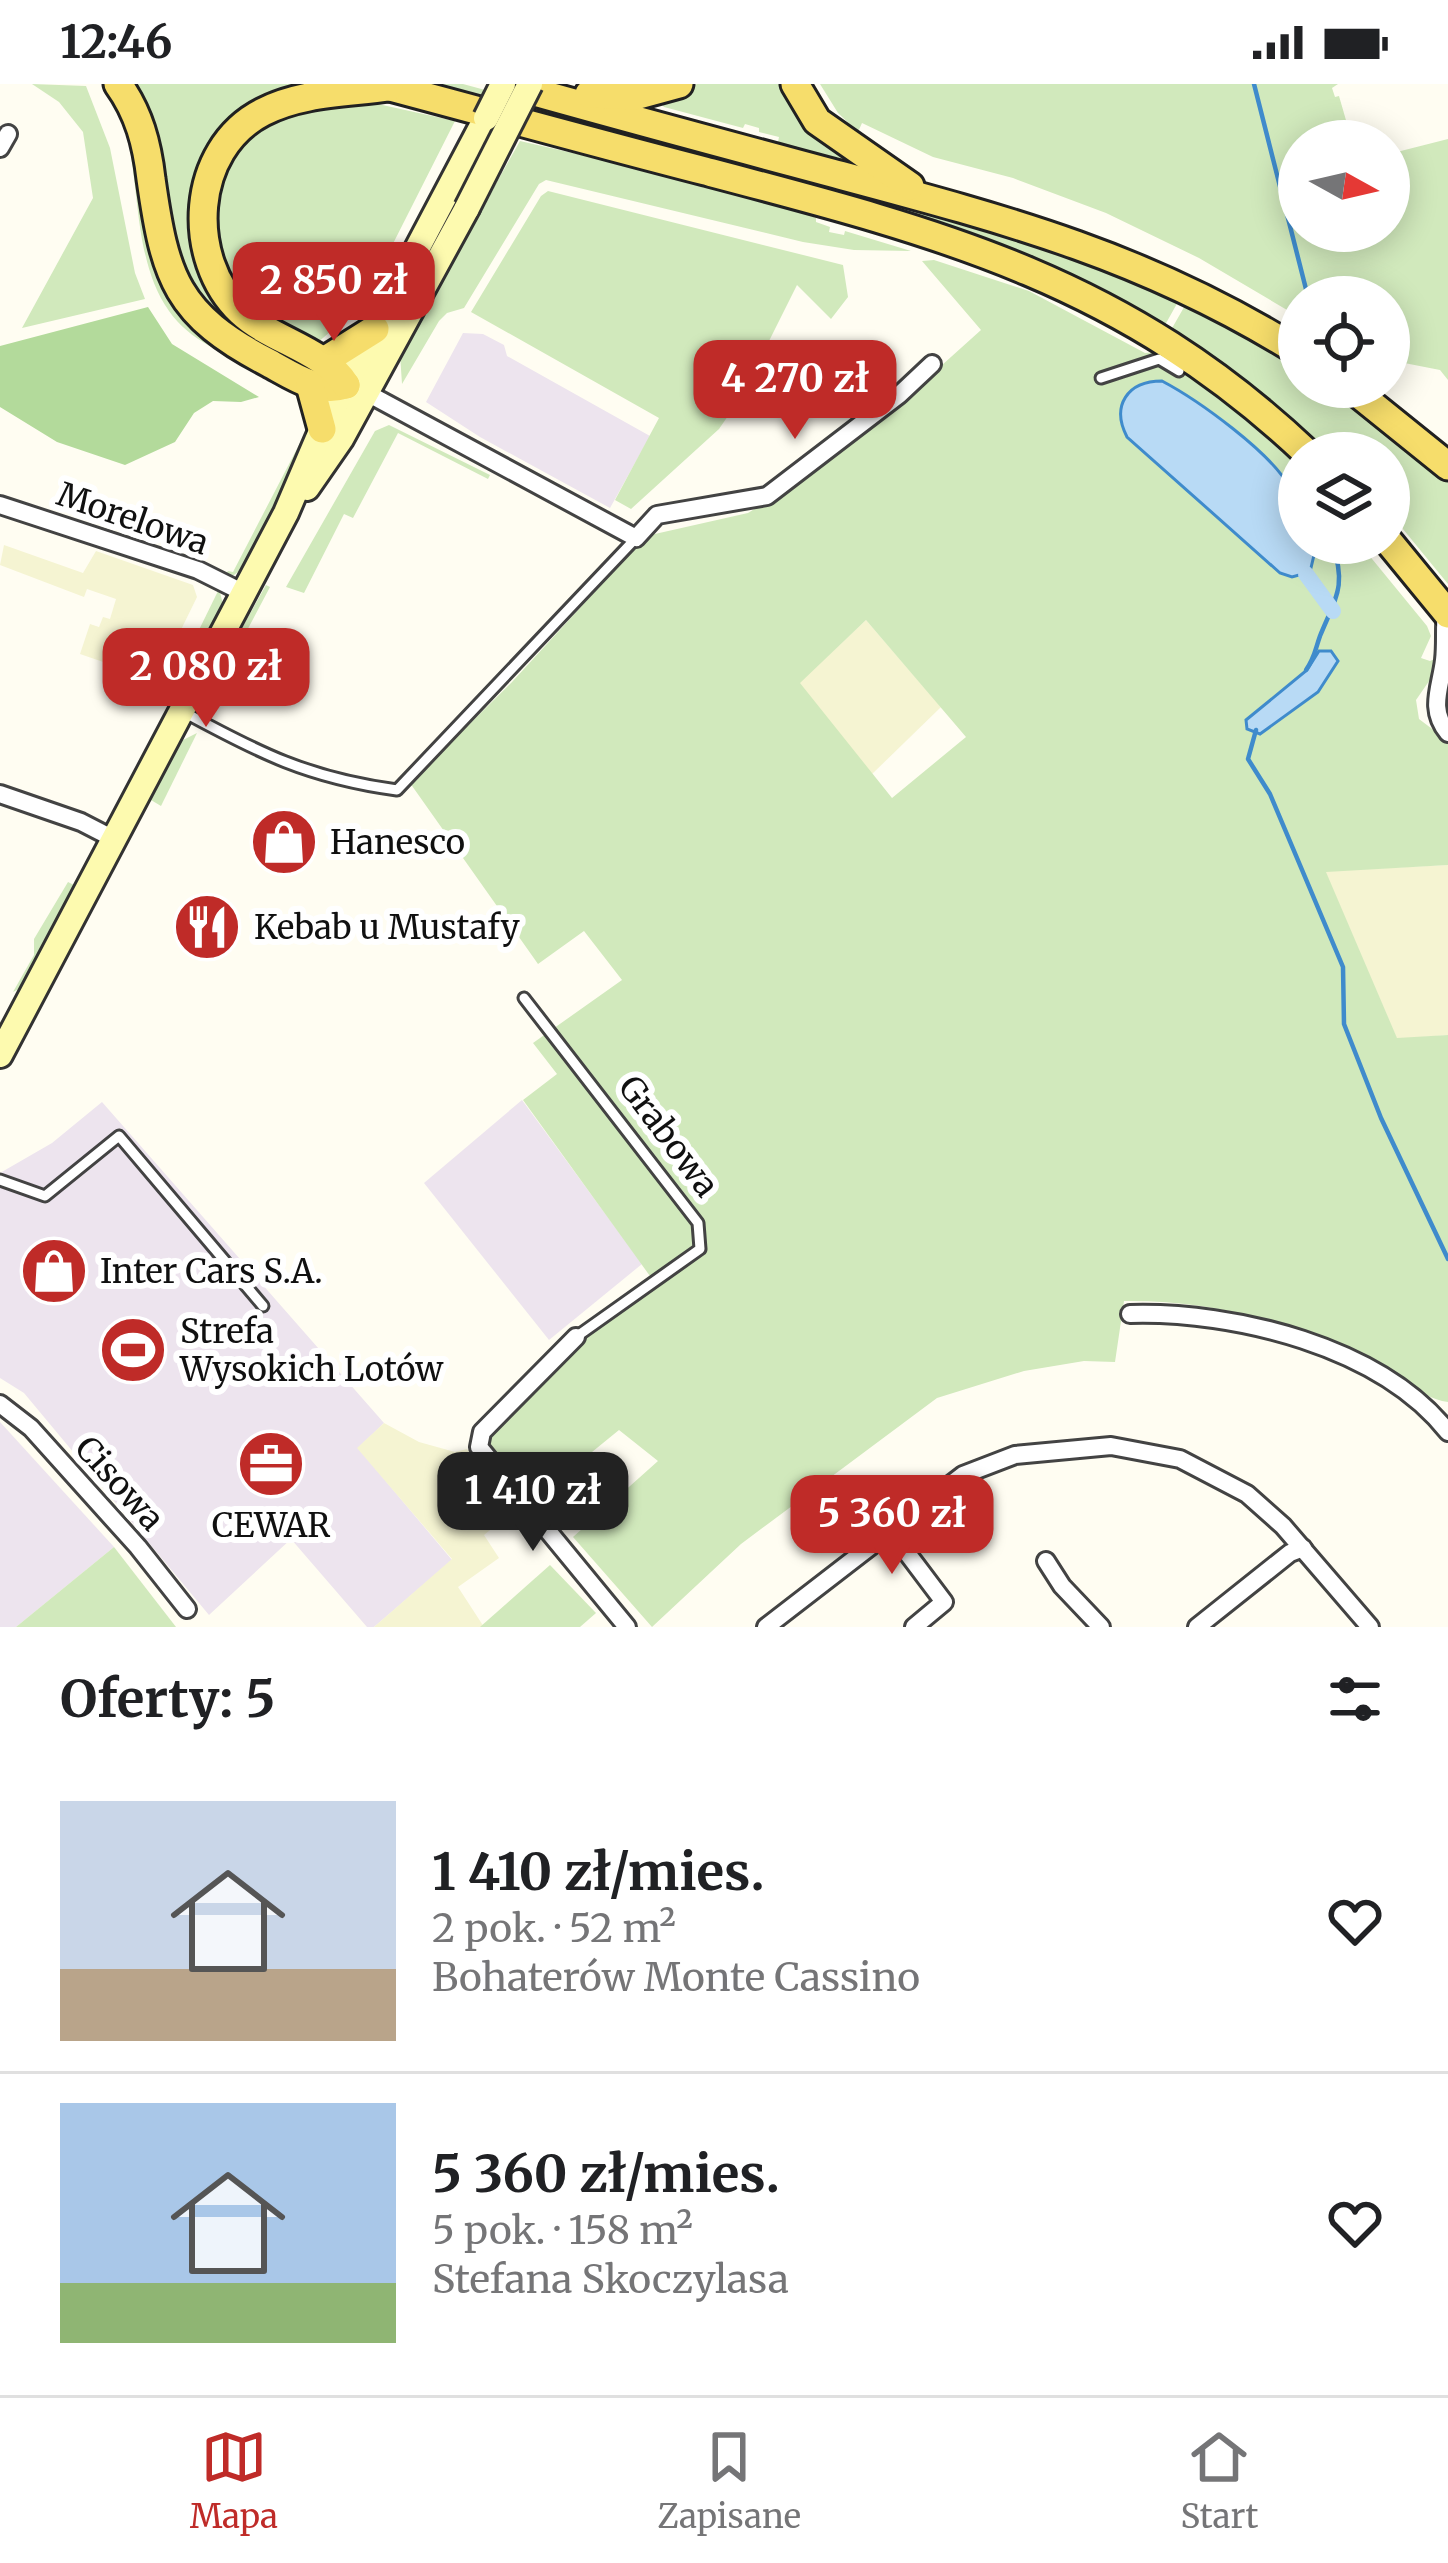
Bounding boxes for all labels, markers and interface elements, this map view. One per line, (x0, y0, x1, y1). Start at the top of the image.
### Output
text: 12:46 (60, 14, 172, 70)
north arrow (1278, 120, 1410, 252)
map controls (1278, 120, 1410, 564)
pin: 2 850 zł (210, 242, 458, 344)
text: 2 850 zł (260, 256, 408, 305)
button: locate (1278, 276, 1410, 408)
pin: 4 270 zł (671, 340, 919, 442)
text: 4 270 zł (720, 354, 870, 403)
button: layers (1278, 432, 1410, 564)
street label: Morelowa (52, 473, 214, 563)
pin: 2 080 zł (82, 628, 330, 730)
text: 2 080 zł (130, 642, 282, 691)
shop icon: Hanesco (249, 807, 319, 877)
place label: Hanesco (330, 822, 465, 863)
restaurant icon: Kebab u Mustafy (172, 892, 242, 962)
place label: Kebab u Mustafy (254, 907, 520, 948)
street label: Grabowa (610, 1068, 727, 1205)
shop icon: Inter Cars S.A. (19, 1236, 89, 1306)
place label: Inter Cars S.A. (100, 1251, 323, 1292)
place label: Strefa Wysokich Lotów (179, 1311, 444, 1390)
sports icon: Strefa Wysokich Lotów (98, 1315, 168, 1385)
street label: Cisowa (67, 1428, 173, 1539)
office icon: CEWAR (236, 1429, 306, 1499)
pin: 1 410 zł (409, 1452, 657, 1554)
text: 1 410 zł (464, 1466, 602, 1515)
pin: 5 360 zł (768, 1475, 1016, 1577)
text: 5 360 zł (818, 1489, 966, 1538)
place label: CEWAR (212, 1505, 330, 1546)
icon: filters (1322, 1666, 1388, 1732)
text: Oferty: 5 (60, 1667, 275, 1731)
text: 1 410 zł/mies. (432, 1840, 765, 1904)
icon: home (156, 1849, 300, 1993)
icon: heart (1322, 1888, 1388, 1954)
text: 2 pok. · 52 m² (432, 1904, 676, 1953)
text: Bohaterów Monte Cassino (432, 1953, 920, 2002)
text: 5 360 zł/mies. (432, 2142, 780, 2206)
icon: home (156, 2151, 300, 2295)
icon: heart (1322, 2190, 1388, 2256)
text: 5 pok. · 158 m² (432, 2206, 693, 2255)
text: Stefana Skoczylasa (432, 2255, 789, 2304)
tab: Mapa (190, 2424, 278, 2537)
tab: Zapisane (657, 2424, 801, 2537)
tab: Start (1180, 2424, 1258, 2537)

